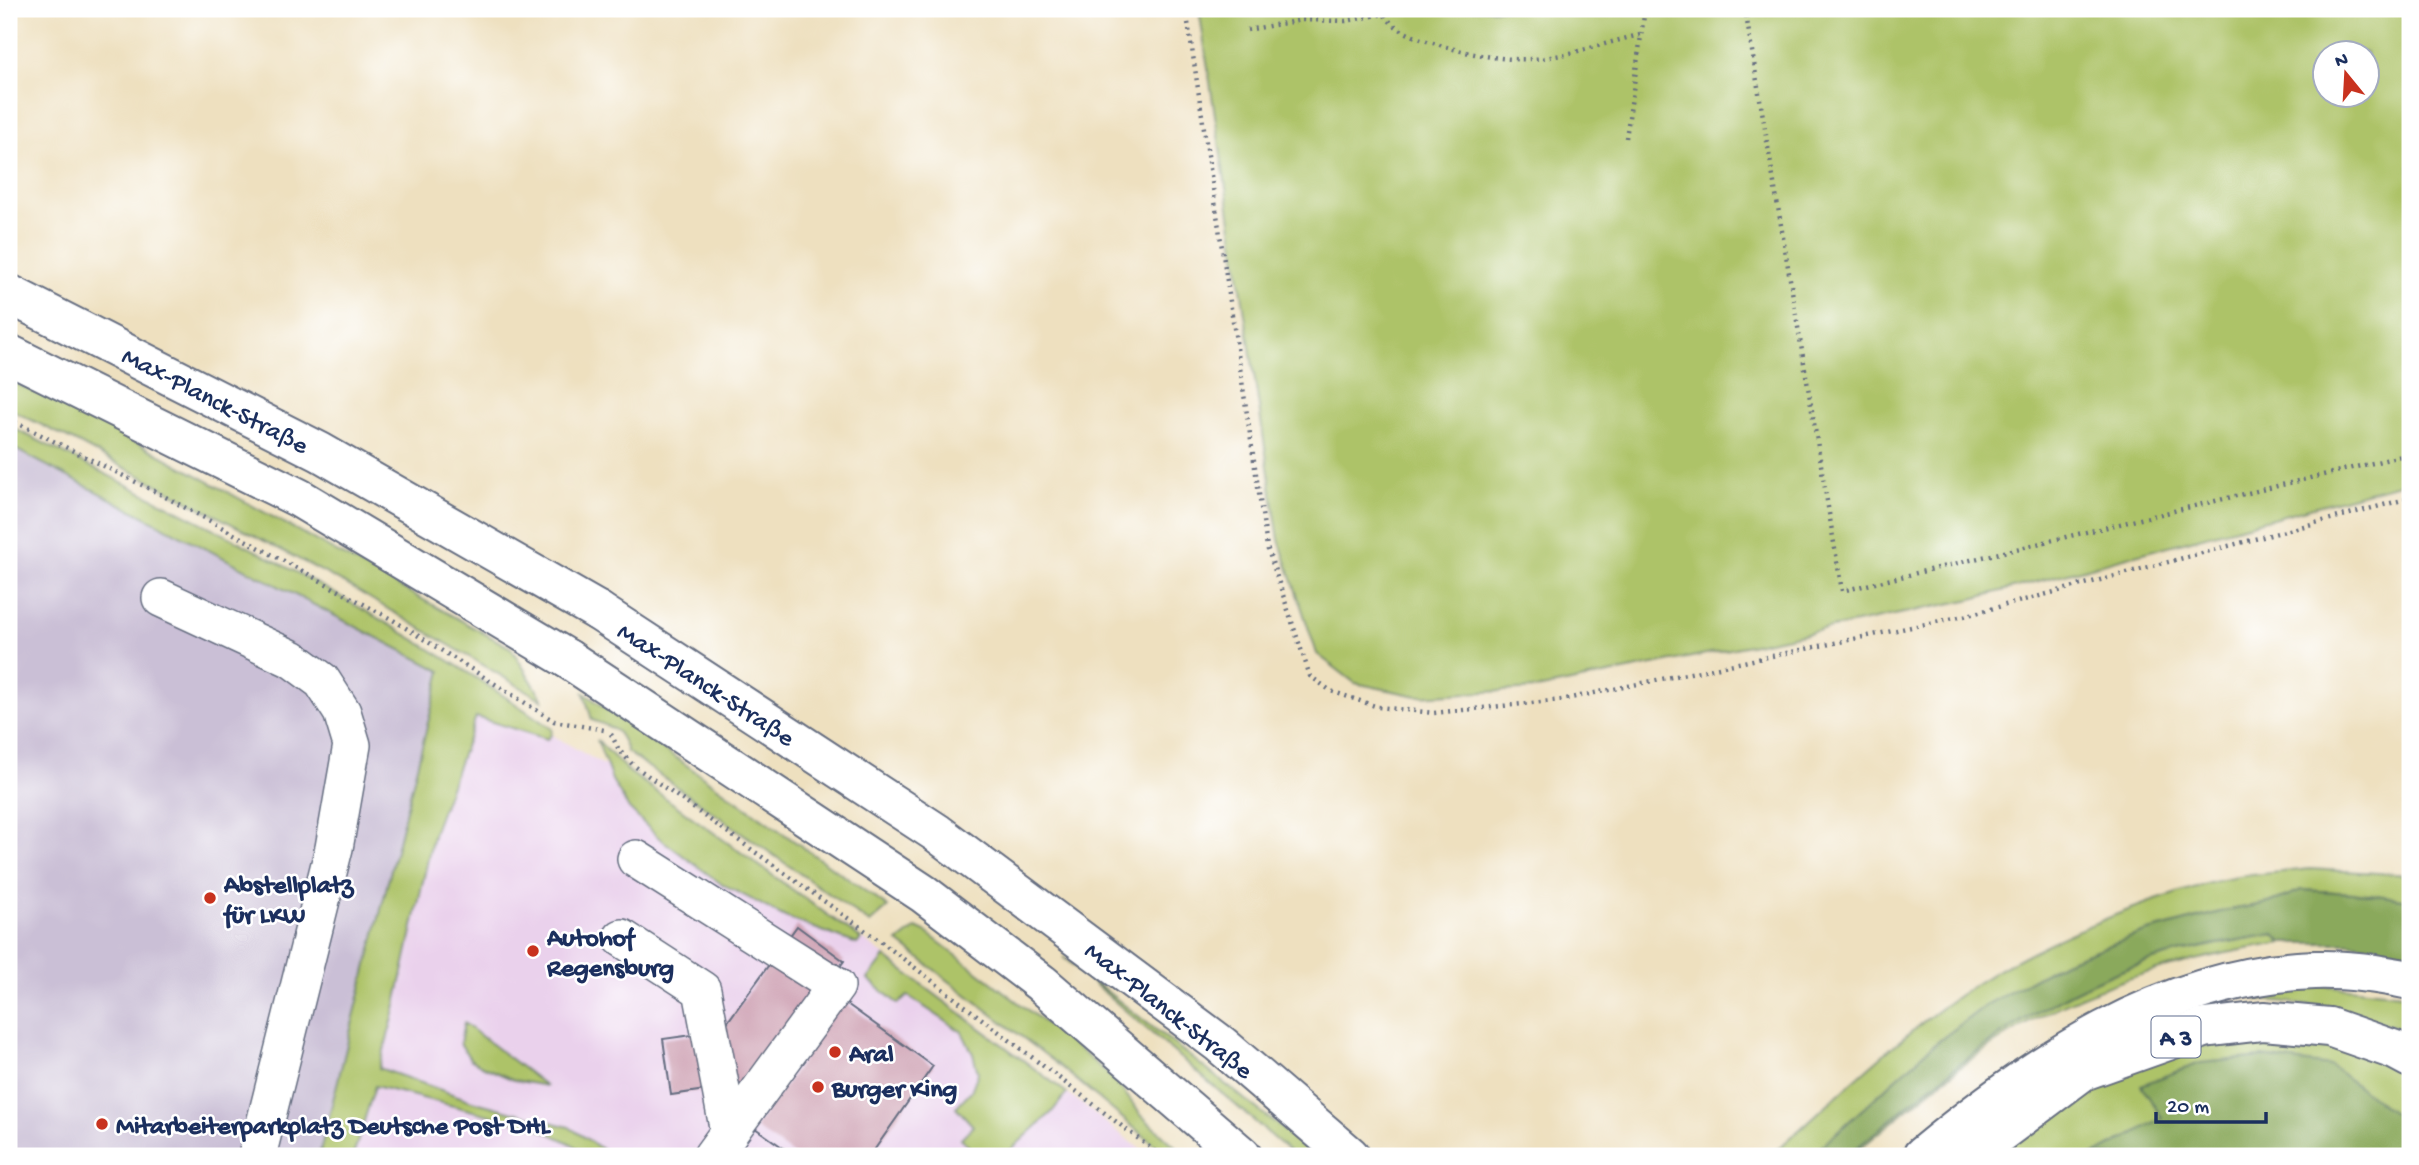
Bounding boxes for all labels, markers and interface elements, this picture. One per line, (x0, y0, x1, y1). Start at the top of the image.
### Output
north arrow (2310, 38, 2380, 108)
text: N (2332, 48, 2351, 74)
street label: Max-Planck-Straße (115, 343, 313, 464)
street label: Max-Planck-Straße (610, 618, 800, 756)
place label: Abstellplatz für LKW (222, 872, 355, 933)
marker: Abstellplatz für LKW (202, 890, 218, 906)
place label: Autohof Regensburg (546, 925, 674, 986)
street label: Max-Planck-Straße (1077, 937, 1258, 1088)
marker: Autohof Regensburg (525, 943, 541, 959)
road number: A 3 (2152, 1016, 2200, 1058)
place label: Aral (848, 1041, 894, 1072)
marker: Aral (827, 1044, 843, 1060)
place label: Burger King (831, 1076, 958, 1107)
marker: Burger King (810, 1079, 826, 1095)
scale bar (2156, 1081, 2267, 1125)
text: 20 m (2167, 1096, 2209, 1121)
place label: Mitarbeiterparkplatz Deutsche Post DHL (116, 1113, 551, 1144)
marker: Mitarbeiterparkplatz Deutsche Post DHL (94, 1116, 110, 1132)

